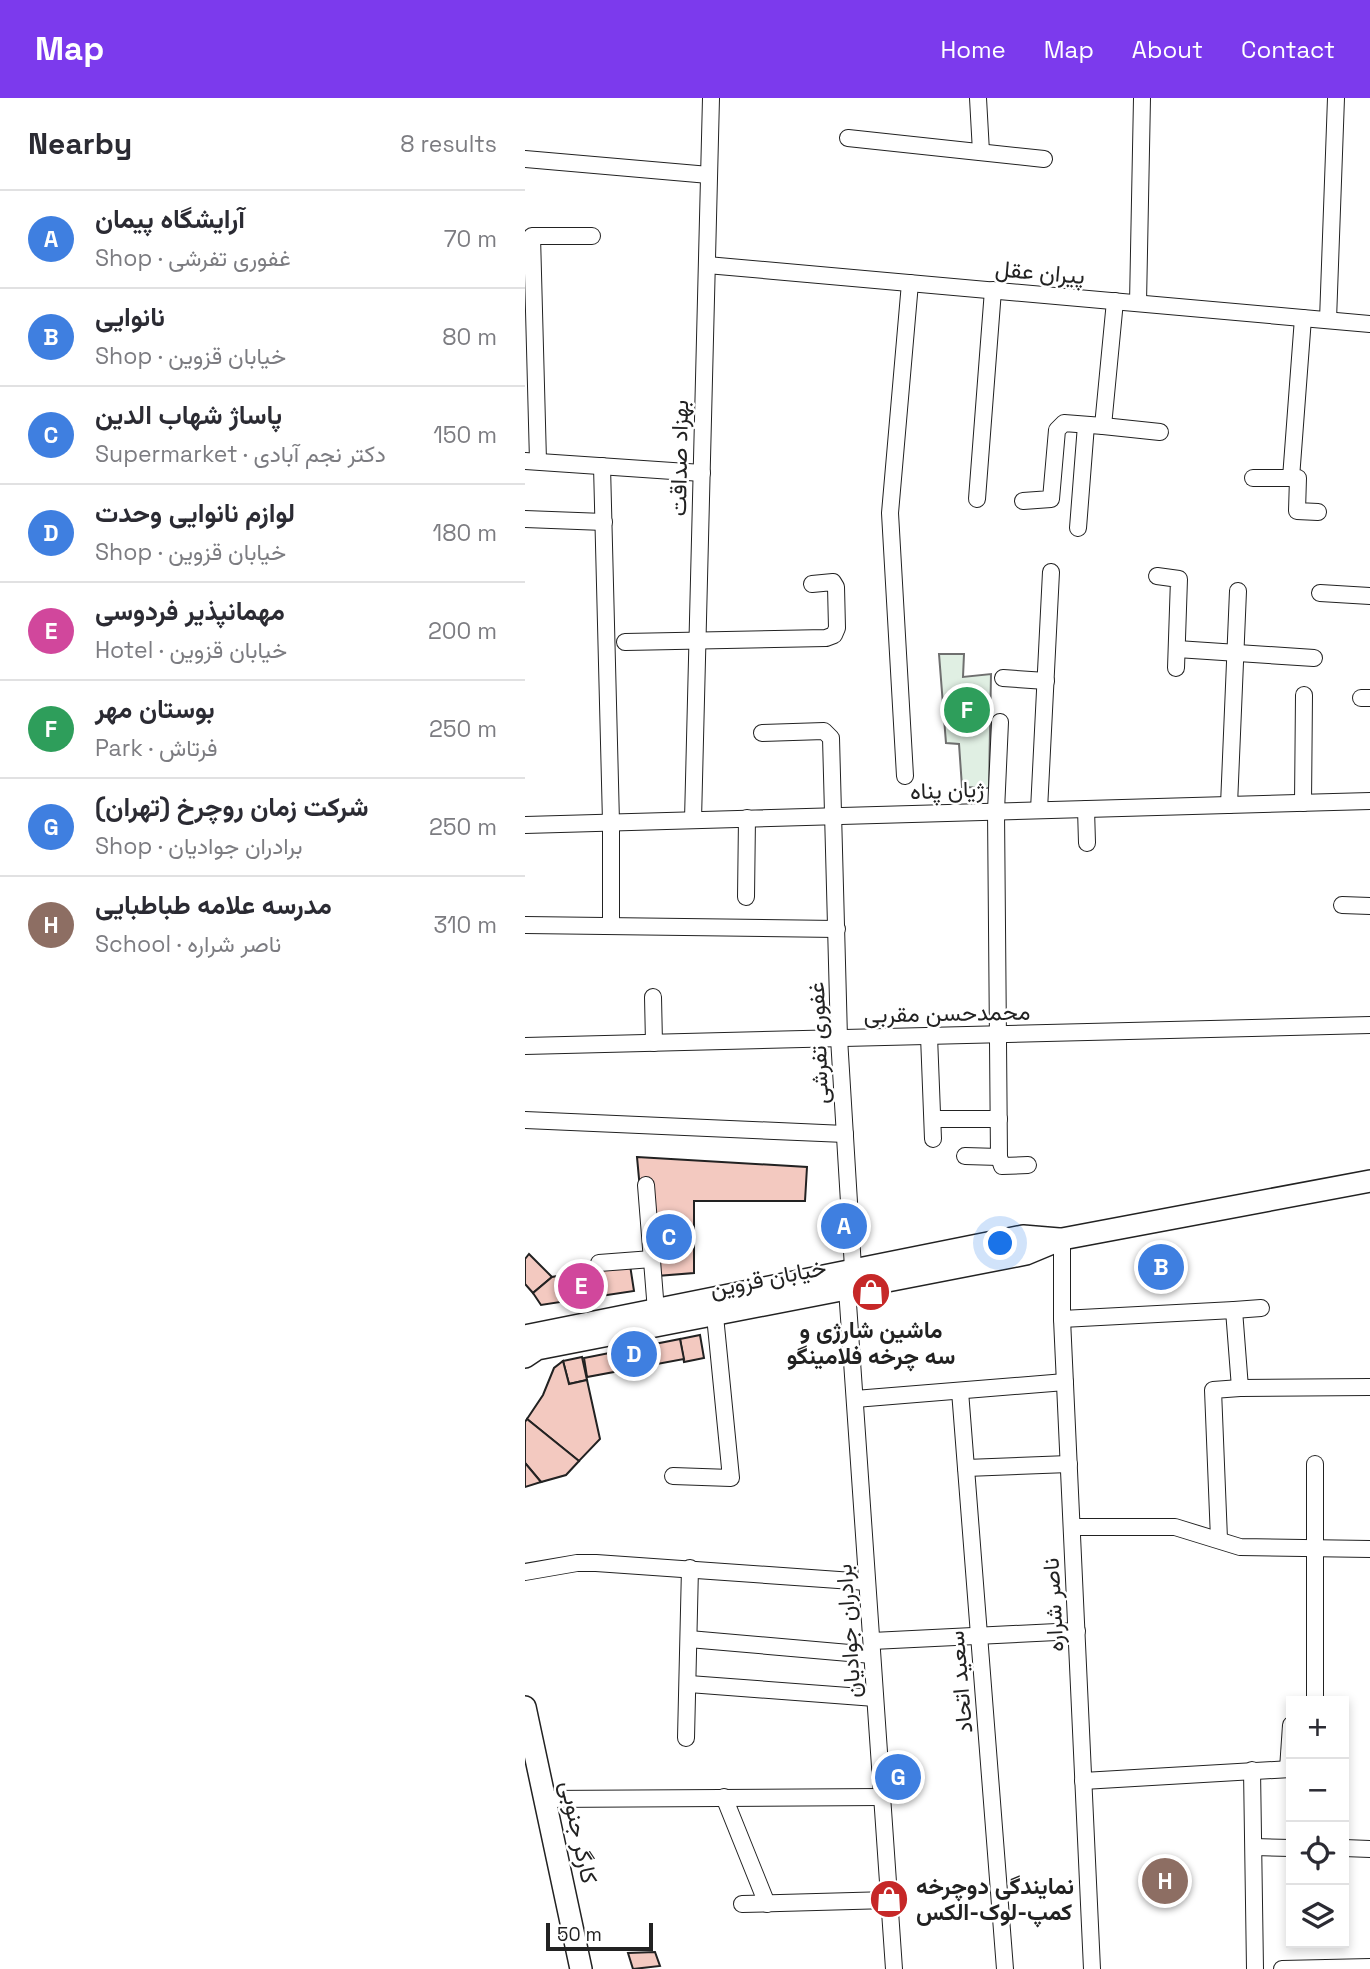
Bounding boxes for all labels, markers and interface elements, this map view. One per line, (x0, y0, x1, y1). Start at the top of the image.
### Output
text: Map (35, 28, 104, 70)
text: Home (940, 34, 1006, 65)
text: Map (1044, 34, 1094, 65)
text: About (1132, 34, 1203, 65)
text: Contact (1241, 34, 1335, 65)
text: Nearby (28, 124, 132, 163)
text: 8 results (400, 129, 497, 159)
text: آرایشگاه پیمان (95, 202, 245, 236)
text: A (44, 224, 58, 254)
text: 70 m (444, 224, 497, 254)
text: Shop · غفوری تفرشی (95, 243, 291, 273)
street label: پیران عقل (994, 253, 1086, 292)
text: نانوایی (95, 300, 165, 334)
text: B (43, 322, 59, 352)
text: 80 m (442, 322, 497, 352)
text: Shop · خیابان قزوین (95, 341, 286, 371)
text: پاساژ شهاب الدین (95, 398, 282, 432)
street label: بهزاد صداقت (663, 399, 695, 517)
text: C (44, 420, 58, 450)
text: 150 m (433, 420, 497, 450)
text: Supermarket · دکتر نجم آبادی (95, 439, 386, 469)
text: لوازم نانوایی وحدت (95, 496, 295, 530)
text: D (43, 518, 59, 548)
text: 180 m (433, 518, 497, 548)
text: Shop · خیابان قزوین (95, 537, 286, 567)
text: مهمانپذیر فردوسی (95, 594, 285, 628)
text: E (45, 616, 57, 646)
text: 200 m (428, 616, 497, 646)
text: Hotel · خیابان قزوین (95, 635, 287, 665)
pin: F (944, 684, 990, 736)
text: بوستان مهر (95, 692, 215, 726)
text: F (45, 714, 57, 744)
text: 250 m (429, 714, 497, 744)
text: Park · فرتاش (95, 733, 218, 763)
street label: ژیان پناه (909, 774, 985, 807)
text: شرکت زمان روچرخ (تهران) (95, 790, 368, 824)
text: G (43, 812, 59, 842)
text: 250 m (429, 812, 497, 842)
text: Shop · برادران جوادیان (95, 831, 303, 861)
text: مدرسه علامه طباطبایی (95, 888, 332, 922)
text: H (43, 910, 59, 940)
text: 310 m (433, 910, 497, 940)
text: School · ناصر شراره (95, 929, 281, 959)
street label: غفوری تفرشی (801, 981, 835, 1105)
street label: محمدحسن مقربی (863, 997, 1031, 1029)
pin: A (821, 1200, 867, 1252)
pin: C (646, 1211, 692, 1263)
your location (983, 1226, 1017, 1260)
pin: B (1138, 1241, 1184, 1293)
street label: خیابان قزوین (707, 1252, 829, 1304)
pin: E (558, 1260, 604, 1312)
shop icon: ماشین شارژی و سه چرخه فلامینگو (850, 1271, 892, 1313)
place label: ماشین شارژی و سه چرخه فلامینگو (787, 1315, 955, 1372)
pin: D (611, 1328, 657, 1380)
street label: ناصر شراره (1036, 1557, 1070, 1653)
street label: برادران جوادیان (828, 1563, 868, 1699)
street label: سعید اتحاد (941, 1629, 979, 1735)
map controls (1286, 1696, 1349, 1948)
button: + (1286, 1696, 1349, 1759)
pin: G (875, 1751, 921, 1803)
button: − (1286, 1759, 1349, 1822)
street label: کارگر جنوبی (553, 1778, 605, 1886)
button: locate (1286, 1822, 1349, 1885)
pin: H (1142, 1855, 1188, 1907)
place label: نمایندگی دوچرخه کمپ-لوک-الکس (916, 1871, 1074, 1928)
shop icon: نمایندگی دوچرخه کمپ-لوک-الکس (868, 1878, 910, 1920)
button: layers (1286, 1885, 1349, 1948)
scale bar (546, 1920, 653, 1952)
text: 50 m (557, 1922, 602, 1947)

